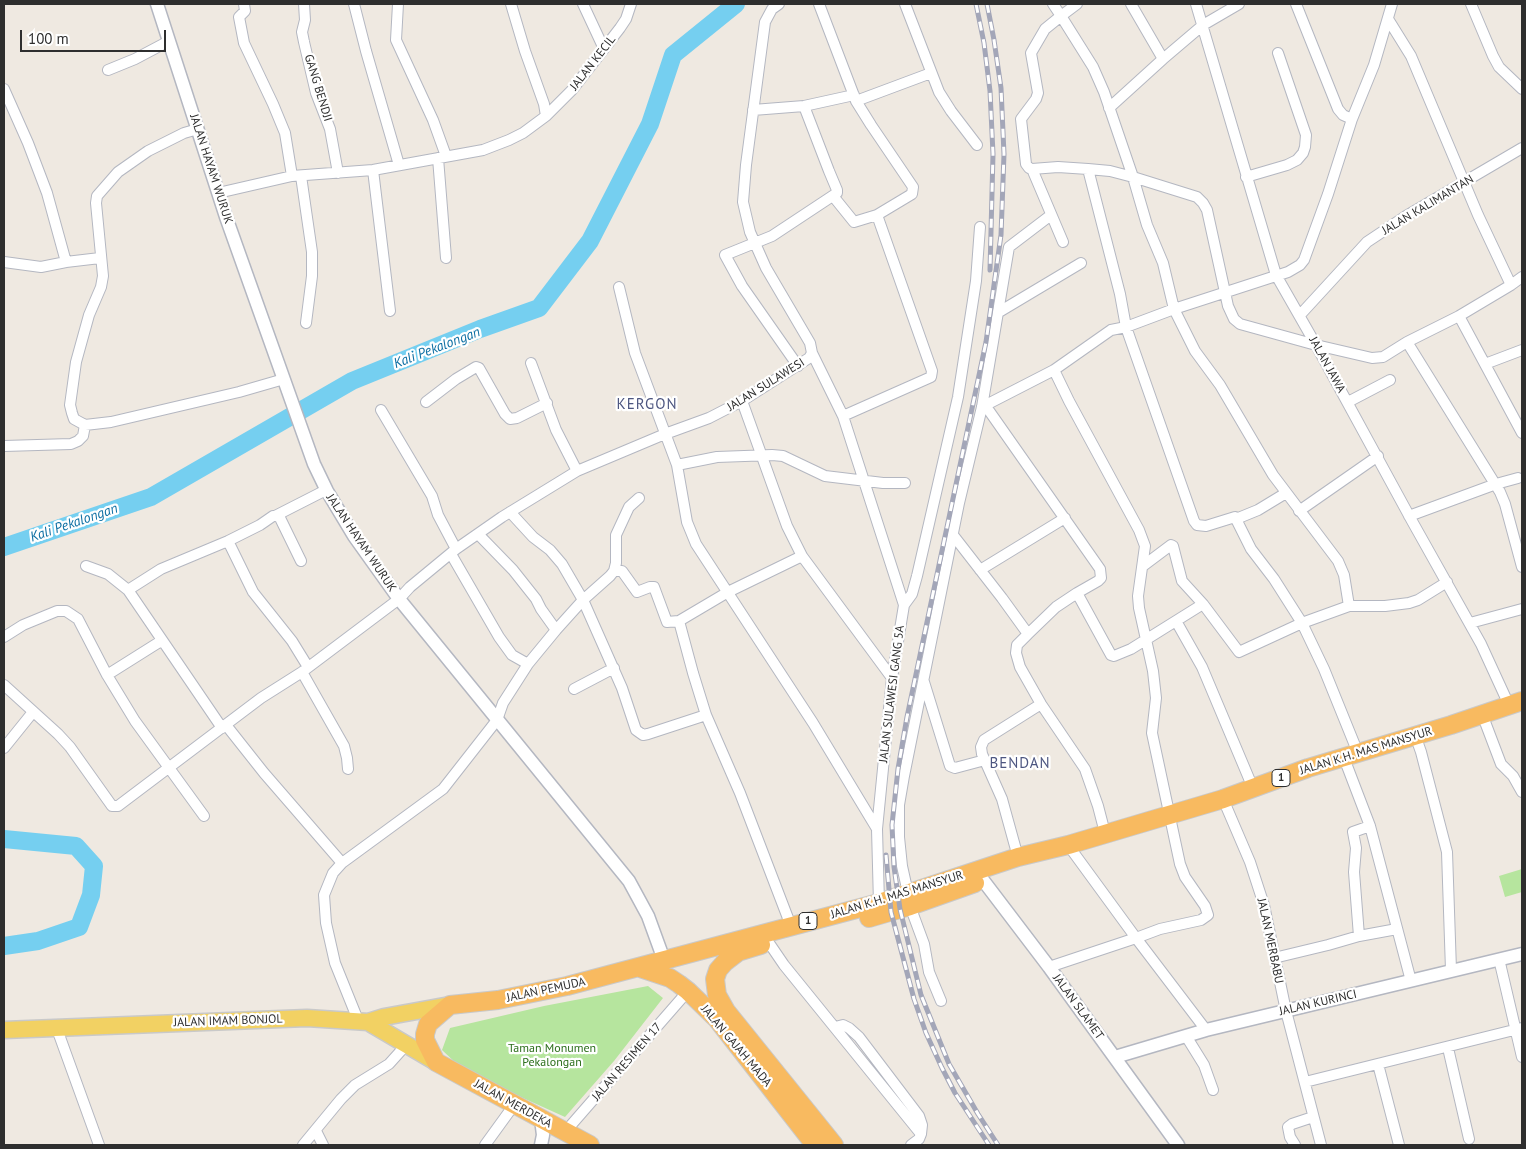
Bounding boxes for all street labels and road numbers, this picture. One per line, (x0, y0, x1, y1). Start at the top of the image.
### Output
street label: JALAN KECIL (567, 33, 619, 93)
street label: GANG BENDJI (301, 53, 335, 123)
street label: JALAN HAYAM WURUK (186, 112, 236, 226)
street label: JALAN KALIMANTAN (1380, 172, 1476, 238)
street label: JALAN JAWA (1306, 334, 1348, 396)
street label: JALAN SULAWESI (725, 355, 807, 415)
street label: JALAN HAYAM WURUK (323, 491, 399, 595)
street label: JALAN SULAWESI GANG 5A (876, 625, 908, 763)
street label: JALAN K.H. MAS MANSYUR (1298, 724, 1434, 778)
road number: 1 (1272, 770, 1290, 786)
street label: JALAN K.H. MAS MANSYUR (829, 868, 965, 922)
street label: JALAN MERBABU (1254, 897, 1286, 985)
road number: 1 (799, 912, 817, 929)
street label: JALAN SLAMET (1049, 971, 1107, 1043)
street label: JALAN PEMUDA (505, 975, 587, 1005)
street label: JALAN KURINCI (1278, 987, 1358, 1019)
street label: JALAN GAJAH MADA (698, 1002, 774, 1090)
street label: JALAN IMAM BONJOL (173, 1012, 283, 1030)
street label: JALAN RESIMEN 17 (589, 1020, 665, 1104)
street label: JALAN MERDEKA (472, 1077, 554, 1131)

